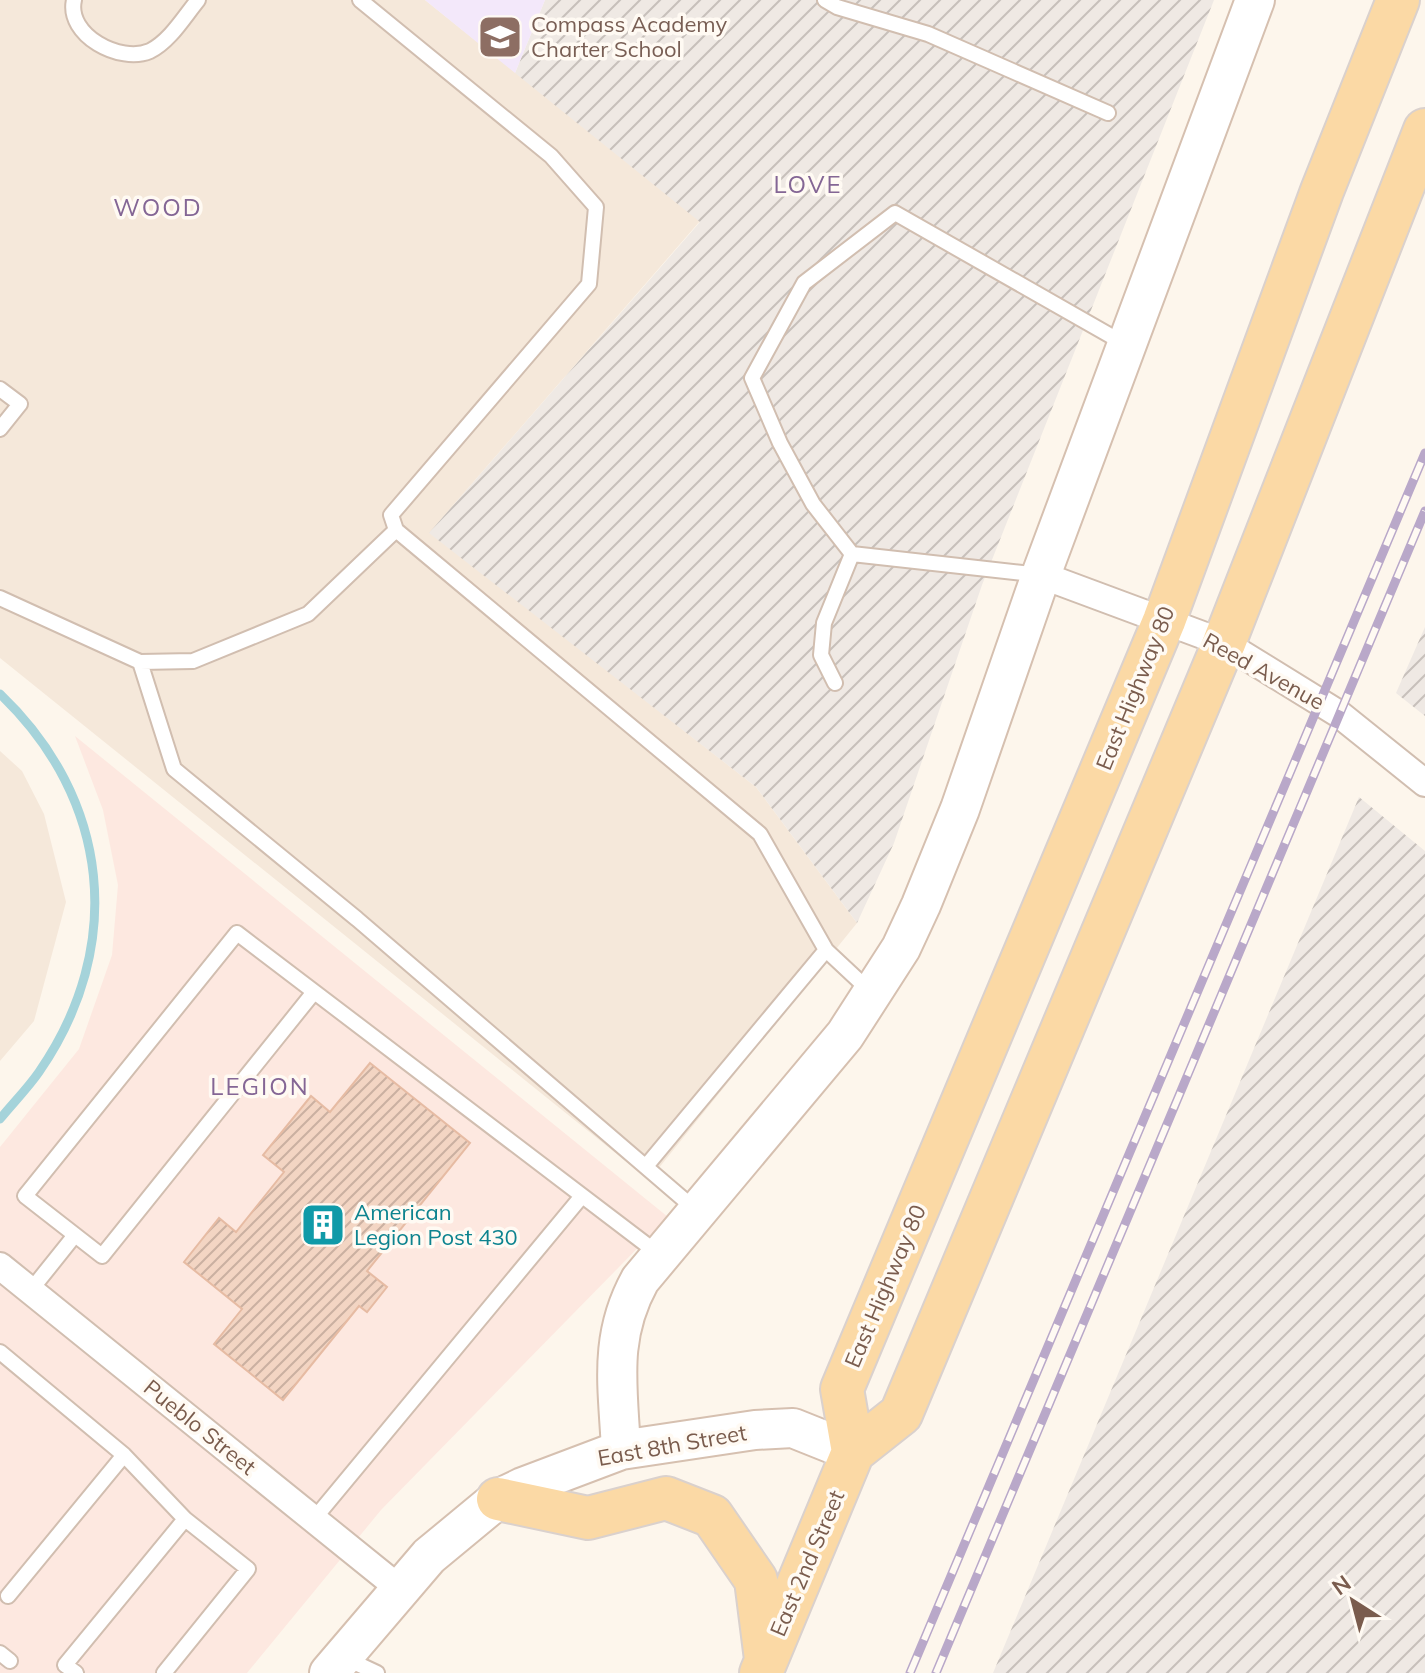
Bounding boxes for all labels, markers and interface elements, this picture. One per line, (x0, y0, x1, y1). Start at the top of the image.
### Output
place label: Compass Academy Charter School (531, 10, 728, 63)
school or university icon: Compass Academy Charter School (476, 13, 524, 61)
district label: LOVE (773, 169, 843, 199)
district label: WOOD (113, 192, 203, 222)
street label: East Highway 80 (1089, 602, 1181, 774)
street label: Reed Avenue (1198, 626, 1330, 716)
district label: LEGION (210, 1071, 310, 1101)
place label: American Legion Post 430 (354, 1198, 518, 1251)
street label: East Highway 80 (838, 1200, 932, 1372)
building icon: American Legion Post 430 (299, 1201, 347, 1249)
street label: Pueblo Street (138, 1373, 262, 1481)
street label: East 8th Street (595, 1418, 749, 1472)
street label: East 2nd Street (764, 1485, 850, 1640)
north arrow (1313, 1561, 1393, 1641)
text: N (1326, 1569, 1356, 1601)

